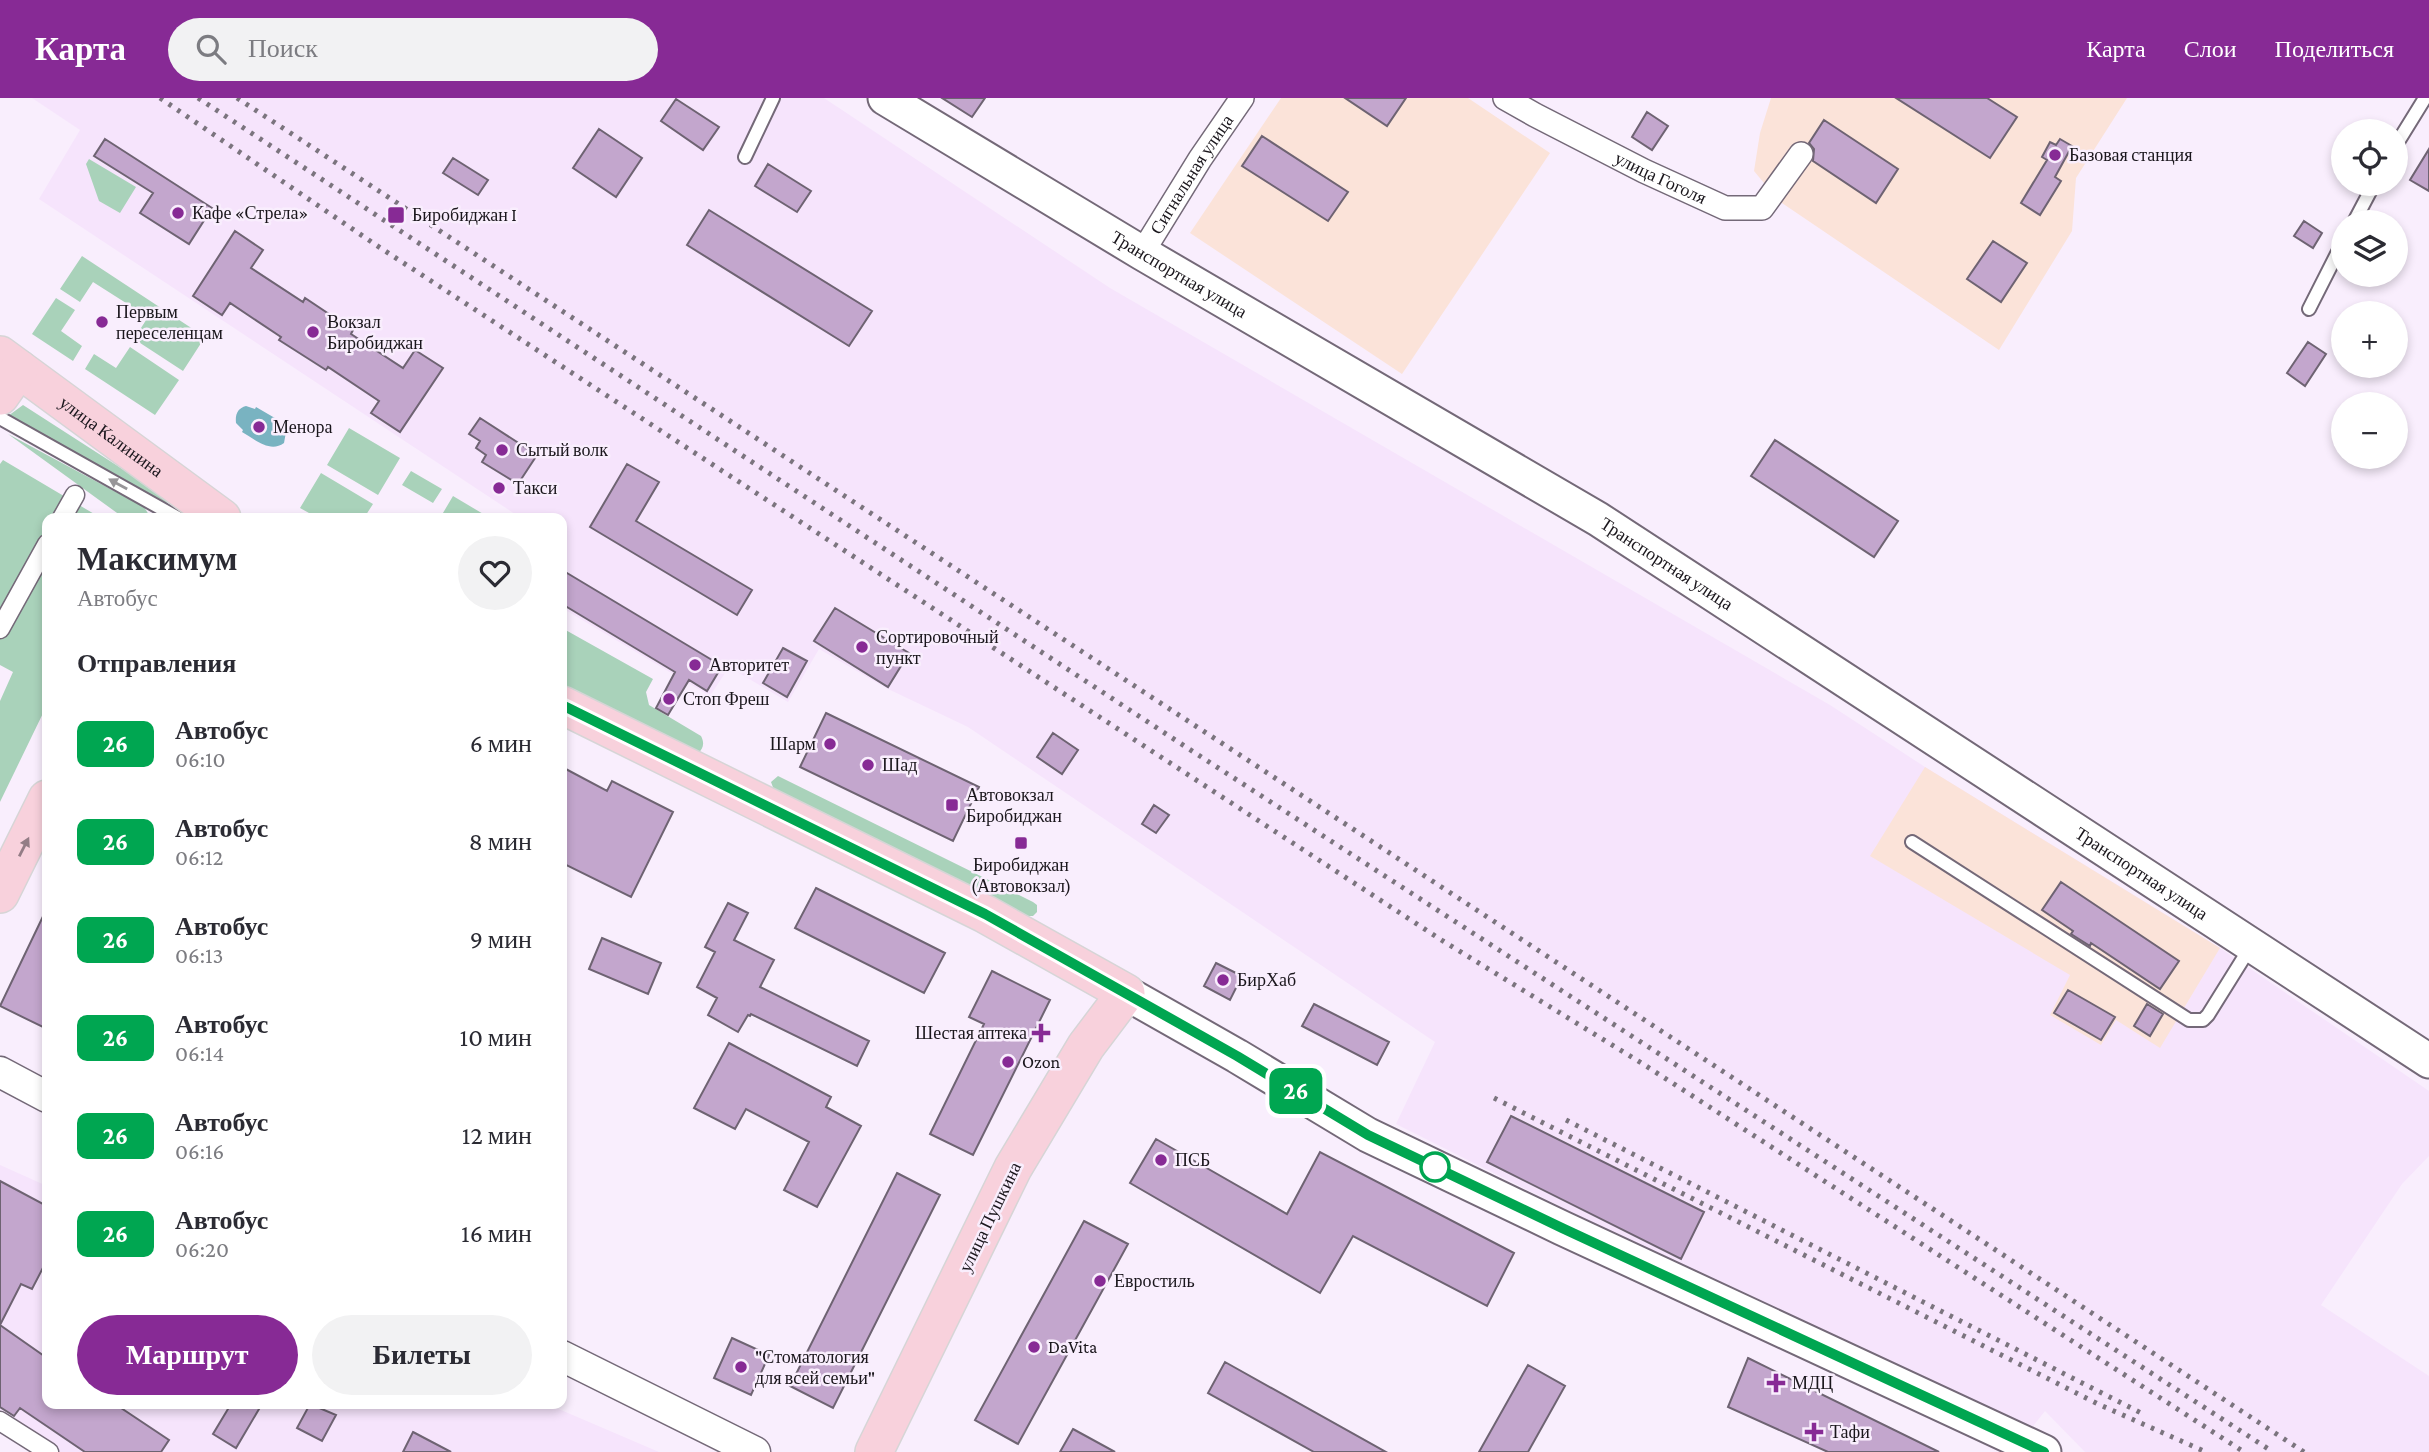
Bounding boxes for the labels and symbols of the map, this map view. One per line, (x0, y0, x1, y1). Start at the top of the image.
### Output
street label: Сигнальная улица (1146, 111, 1237, 238)
place label: Базовая станция (2069, 145, 2192, 165)
marker: Базовая станция (2047, 147, 2063, 163)
street label: улица Гоголя (1612, 148, 1709, 208)
place label: Кафе «Стрела» (192, 203, 308, 223)
marker: Кафе «Стрела» (170, 205, 186, 221)
marker: Биробиджан I (386, 205, 406, 225)
place label: Биробиджан I (412, 205, 517, 225)
street label: Транспортная улица (1108, 227, 1251, 322)
place label: Первым переселенцам (116, 302, 223, 343)
place label: Вокзал Биробиджан (327, 312, 423, 353)
marker: Первым переселенцам (94, 314, 110, 330)
marker: Вокзал Биробиджан (305, 324, 321, 340)
street label: улица Калинина (56, 392, 167, 481)
place label: Менора (273, 417, 332, 437)
marker: Менора (251, 419, 267, 435)
place label: Сытый волк (516, 440, 608, 460)
marker: Сытый волк (494, 442, 510, 458)
one-way arrow (109, 478, 128, 490)
place label: Такси (513, 478, 558, 498)
marker: Такси (491, 480, 507, 496)
street label: Транспортная улица (1597, 513, 1737, 614)
place label: Сортировочный пункт (876, 627, 999, 668)
marker: Сортировочный пункт (854, 639, 870, 655)
place label: Авторитет (709, 655, 789, 675)
marker: Авторитет (687, 657, 703, 673)
place label: Стоп Фреш (683, 689, 770, 709)
marker: Стоп Фреш (661, 691, 677, 707)
place label: Шарм (770, 734, 816, 754)
marker: Шарм (822, 736, 838, 752)
place label: Шад (882, 755, 917, 775)
marker: Шад (860, 757, 876, 773)
place label: Автовокзал Биробиджан (966, 785, 1062, 826)
marker: Автовокзал Биробиджан (944, 797, 960, 813)
street label: Транспортная улица (2072, 823, 2212, 924)
marker: Биробиджан (Автовокзал) (1013, 835, 1029, 851)
one-way arrow (18, 837, 29, 857)
place label: Биробиджан (Автовокзал) (971, 855, 1071, 897)
place label: БирХаб (1237, 970, 1296, 990)
marker: БирХаб (1215, 972, 1231, 988)
place label: Шестая аптека (915, 1023, 1027, 1043)
marker: Шестая аптека (1033, 1025, 1049, 1041)
place label: Ozon (1022, 1052, 1061, 1072)
marker: Ozon (1000, 1054, 1016, 1070)
line badge: 26 (1264, 1068, 1328, 1114)
place label: ПСБ (1175, 1150, 1210, 1170)
marker: ПСБ (1153, 1152, 1169, 1168)
unlabelled marker (1420, 1152, 1450, 1182)
street label: улица Пушкина (955, 1159, 1025, 1275)
place label: Евростиль (1114, 1271, 1195, 1291)
marker: Евростиль (1092, 1273, 1108, 1289)
place label: DaVita (1048, 1337, 1097, 1357)
marker: DaVita (1026, 1339, 1042, 1355)
place label: "Стоматология для всей семьи" (755, 1347, 875, 1388)
marker: "Стоматология для всей семьи" (733, 1359, 749, 1375)
marker: МДЦ (1766, 1373, 1786, 1393)
place label: МДЦ (1792, 1373, 1833, 1393)
marker: Тафи (1804, 1422, 1824, 1442)
place label: Тафи (1830, 1422, 1870, 1442)

